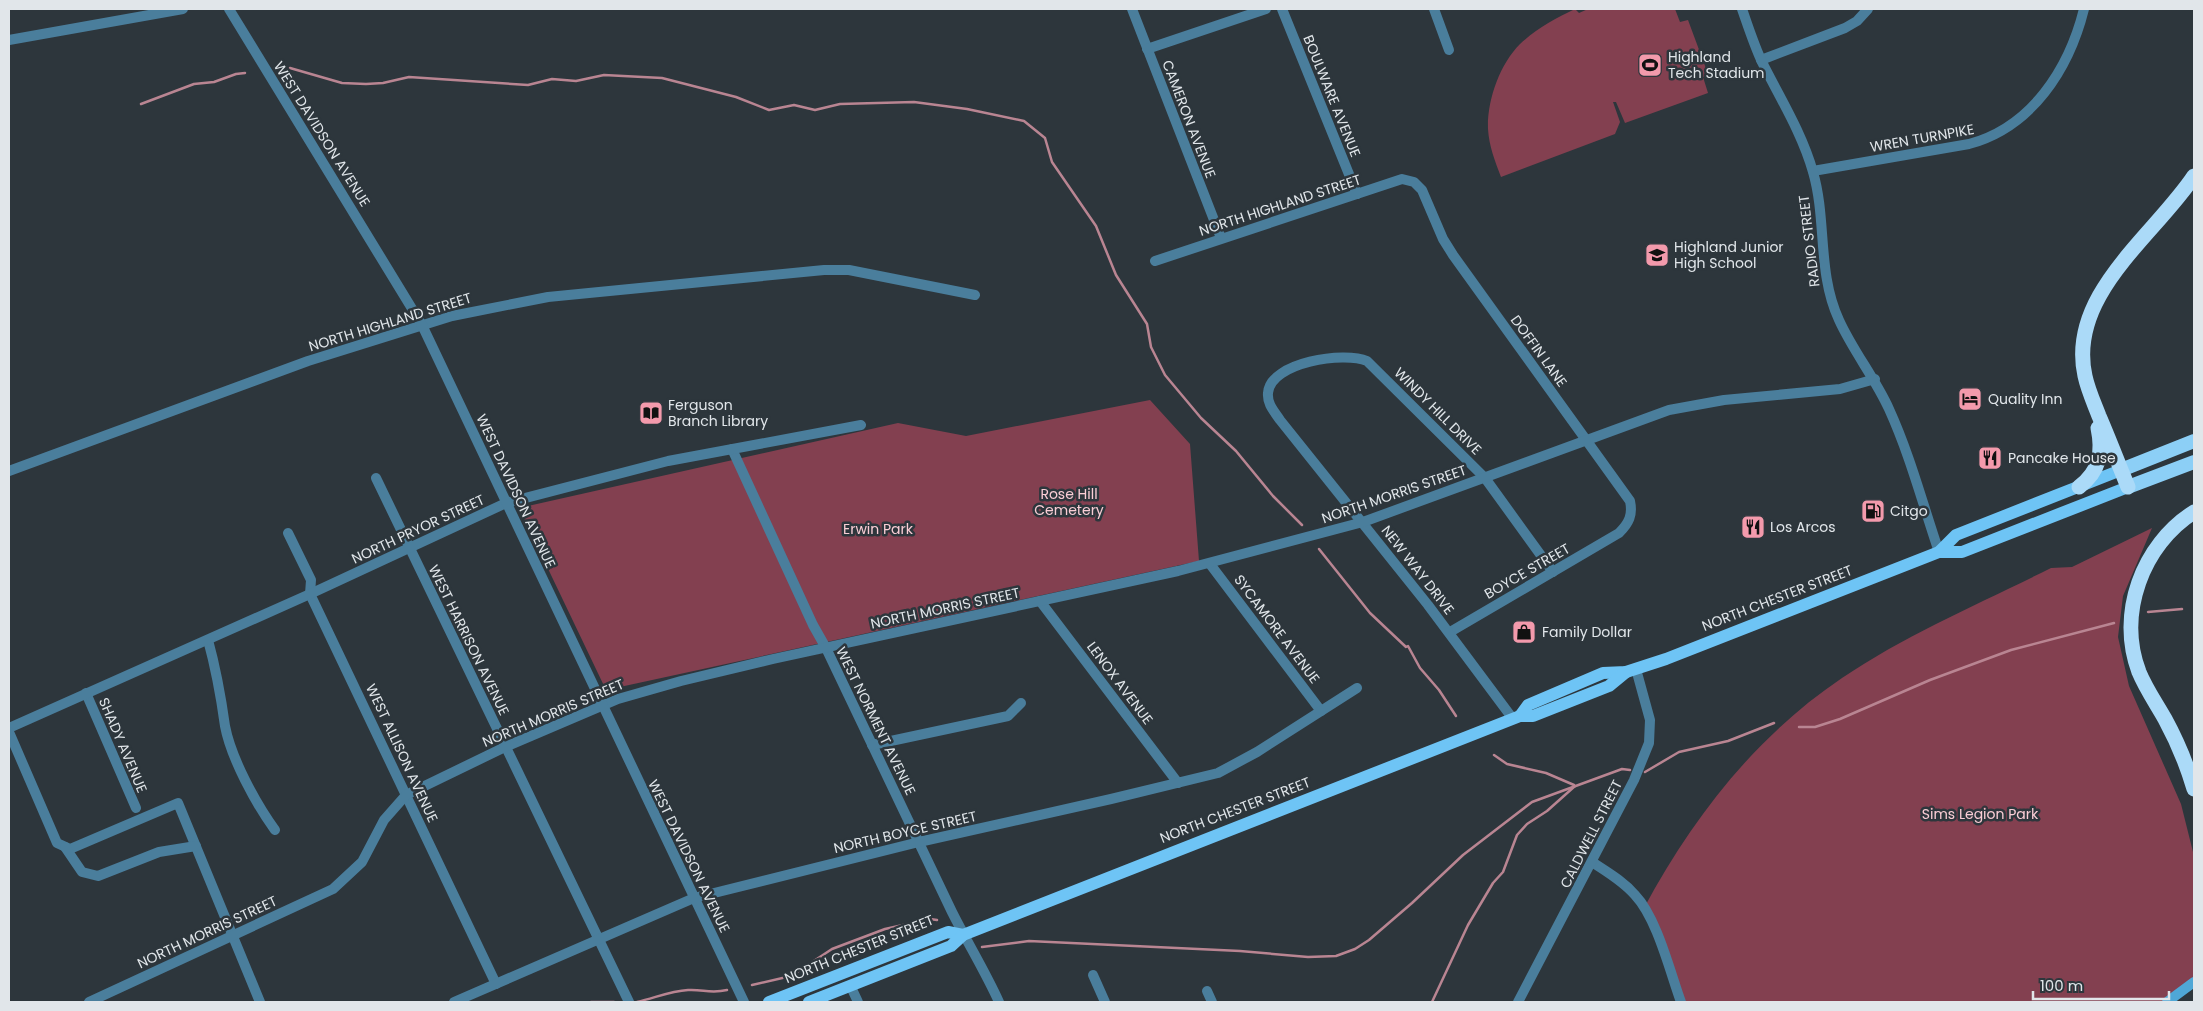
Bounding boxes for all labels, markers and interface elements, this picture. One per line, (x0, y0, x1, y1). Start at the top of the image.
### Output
street label: BOULWARE AVENUE (1298, 32, 1366, 160)
place label: Highland Tech Stadium (1668, 47, 1765, 83)
sports icon: Highland Tech Stadium (1637, 52, 1663, 78)
street label: CAMERON AVENUE (1157, 57, 1221, 181)
street label: WEST DAVIDSON AVENUE (269, 58, 375, 210)
street label: WREN TURNPIKE (1868, 119, 1976, 157)
street label: NORTH HIGHLAND STREET (1196, 169, 1364, 241)
street label: RADIO STREET (1793, 194, 1825, 288)
place label: Highland Junior High School (1674, 237, 1784, 273)
school or university icon: Highland Junior High School (1644, 242, 1670, 268)
street label: NORTH HIGHLAND STREET (306, 288, 474, 356)
street label: DOFFIN LANE (1506, 311, 1572, 391)
street label: WINDY HILL DRIVE (1390, 363, 1486, 459)
hotel icon: Quality Inn (1957, 386, 1983, 412)
place label: Quality Inn (1988, 389, 2062, 409)
place label: Ferguson Branch Library (668, 395, 768, 431)
library icon: Ferguson Branch Library (638, 400, 664, 426)
street label: WEST DAVIDSON AVENUE (471, 411, 561, 571)
restaurant icon: Pancake House (1977, 445, 2003, 471)
place label: Pancake House (2008, 448, 2116, 468)
street label: NORTH MORRIS STREET (1319, 460, 1470, 528)
park label: Rose Hill Cemetery (1034, 484, 1104, 520)
street label: NORTH PRYOR STREET (348, 489, 488, 569)
fuel station icon: Citgo (1860, 498, 1886, 524)
place label: Citgo (1890, 501, 1928, 521)
restaurant icon: Los Arcos (1740, 514, 1766, 540)
place label: Los Arcos (1770, 517, 1835, 537)
park label: Erwin Park (843, 519, 914, 539)
street label: NEW WAY DRIVE (1377, 521, 1459, 619)
street label: BOYCE STREET (1481, 538, 1574, 604)
street label: NORTH CHESTER STREET (1699, 560, 1855, 636)
street label: WEST HARRISON AVENUE (424, 561, 514, 719)
street label: SYCAMORE AVENUE (1229, 570, 1325, 688)
street label: NORTH MORRIS STREET (869, 582, 1022, 634)
shop icon: Family Dollar (1511, 619, 1537, 645)
place label: Family Dollar (1542, 622, 1632, 642)
street label: LENOX AVENUE (1082, 637, 1158, 729)
street label: WEST NORMENT AVENUE (831, 644, 921, 798)
street label: NORTH MORRIS STREET (479, 674, 627, 752)
street label: WEST ALLISON AVENUE (361, 680, 443, 826)
street label: SHADY AVENUE (94, 694, 152, 796)
street label: NORTH CHESTER STREET (1157, 772, 1313, 848)
street label: WEST DAVIDSON AVENUE (643, 776, 735, 936)
street label: CALDWELL STREET (1555, 776, 1627, 892)
park label: Sims Legion Park (1922, 804, 2039, 824)
street label: NORTH BOYCE STREET (832, 806, 979, 858)
street label: NORTH MORRIS STREET (134, 891, 281, 973)
street label: NORTH CHESTER STREET (781, 910, 937, 988)
scale bar (2033, 968, 2169, 1000)
text: 100 m (2040, 975, 2083, 996)

